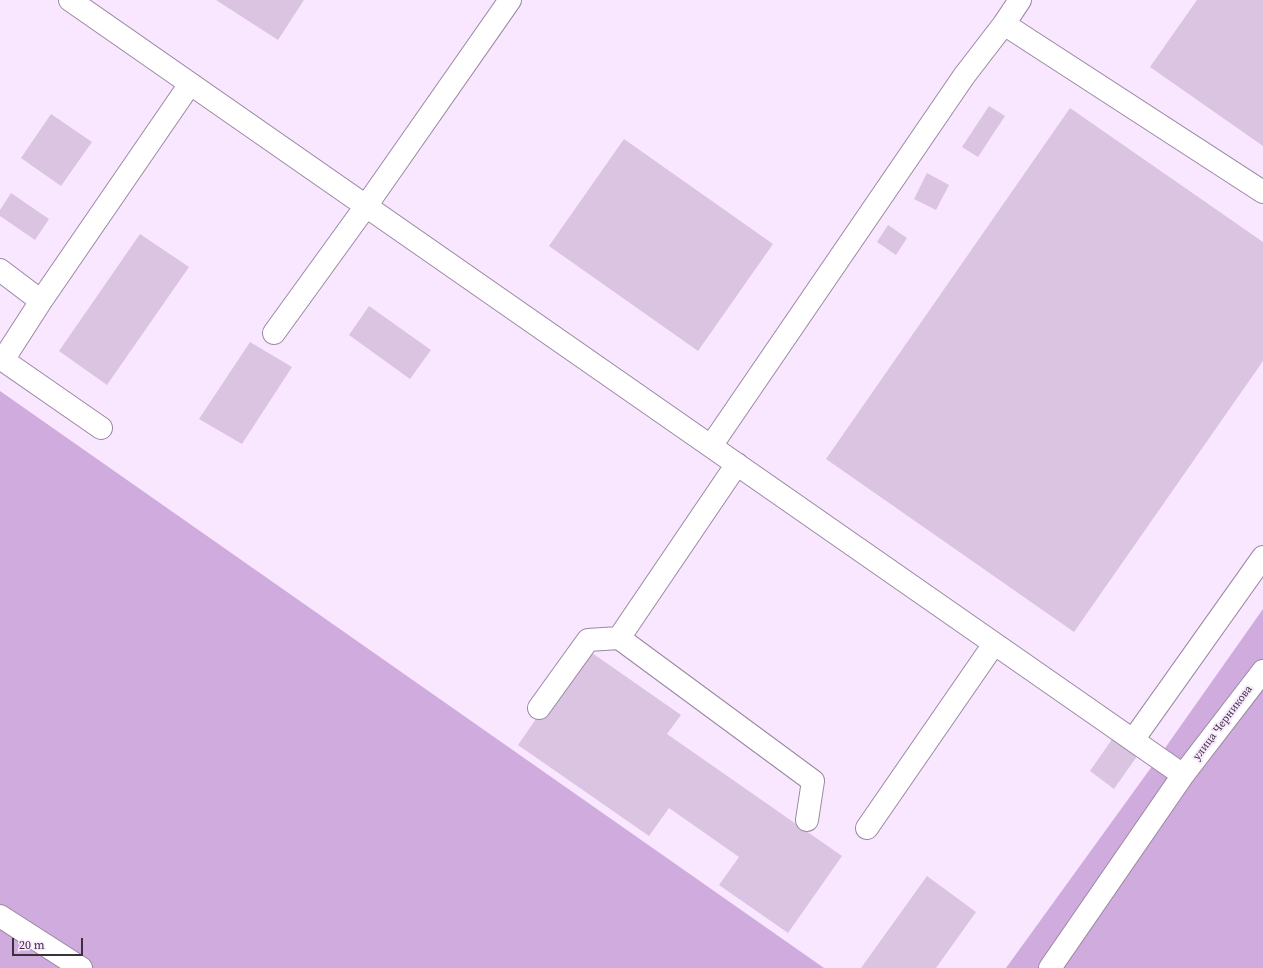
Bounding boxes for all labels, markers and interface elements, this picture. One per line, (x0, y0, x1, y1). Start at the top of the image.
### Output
street label: улица Черникова (1191, 683, 1255, 763)
scale bar (14, 930, 85, 956)
text: 20 m (19, 937, 45, 953)

